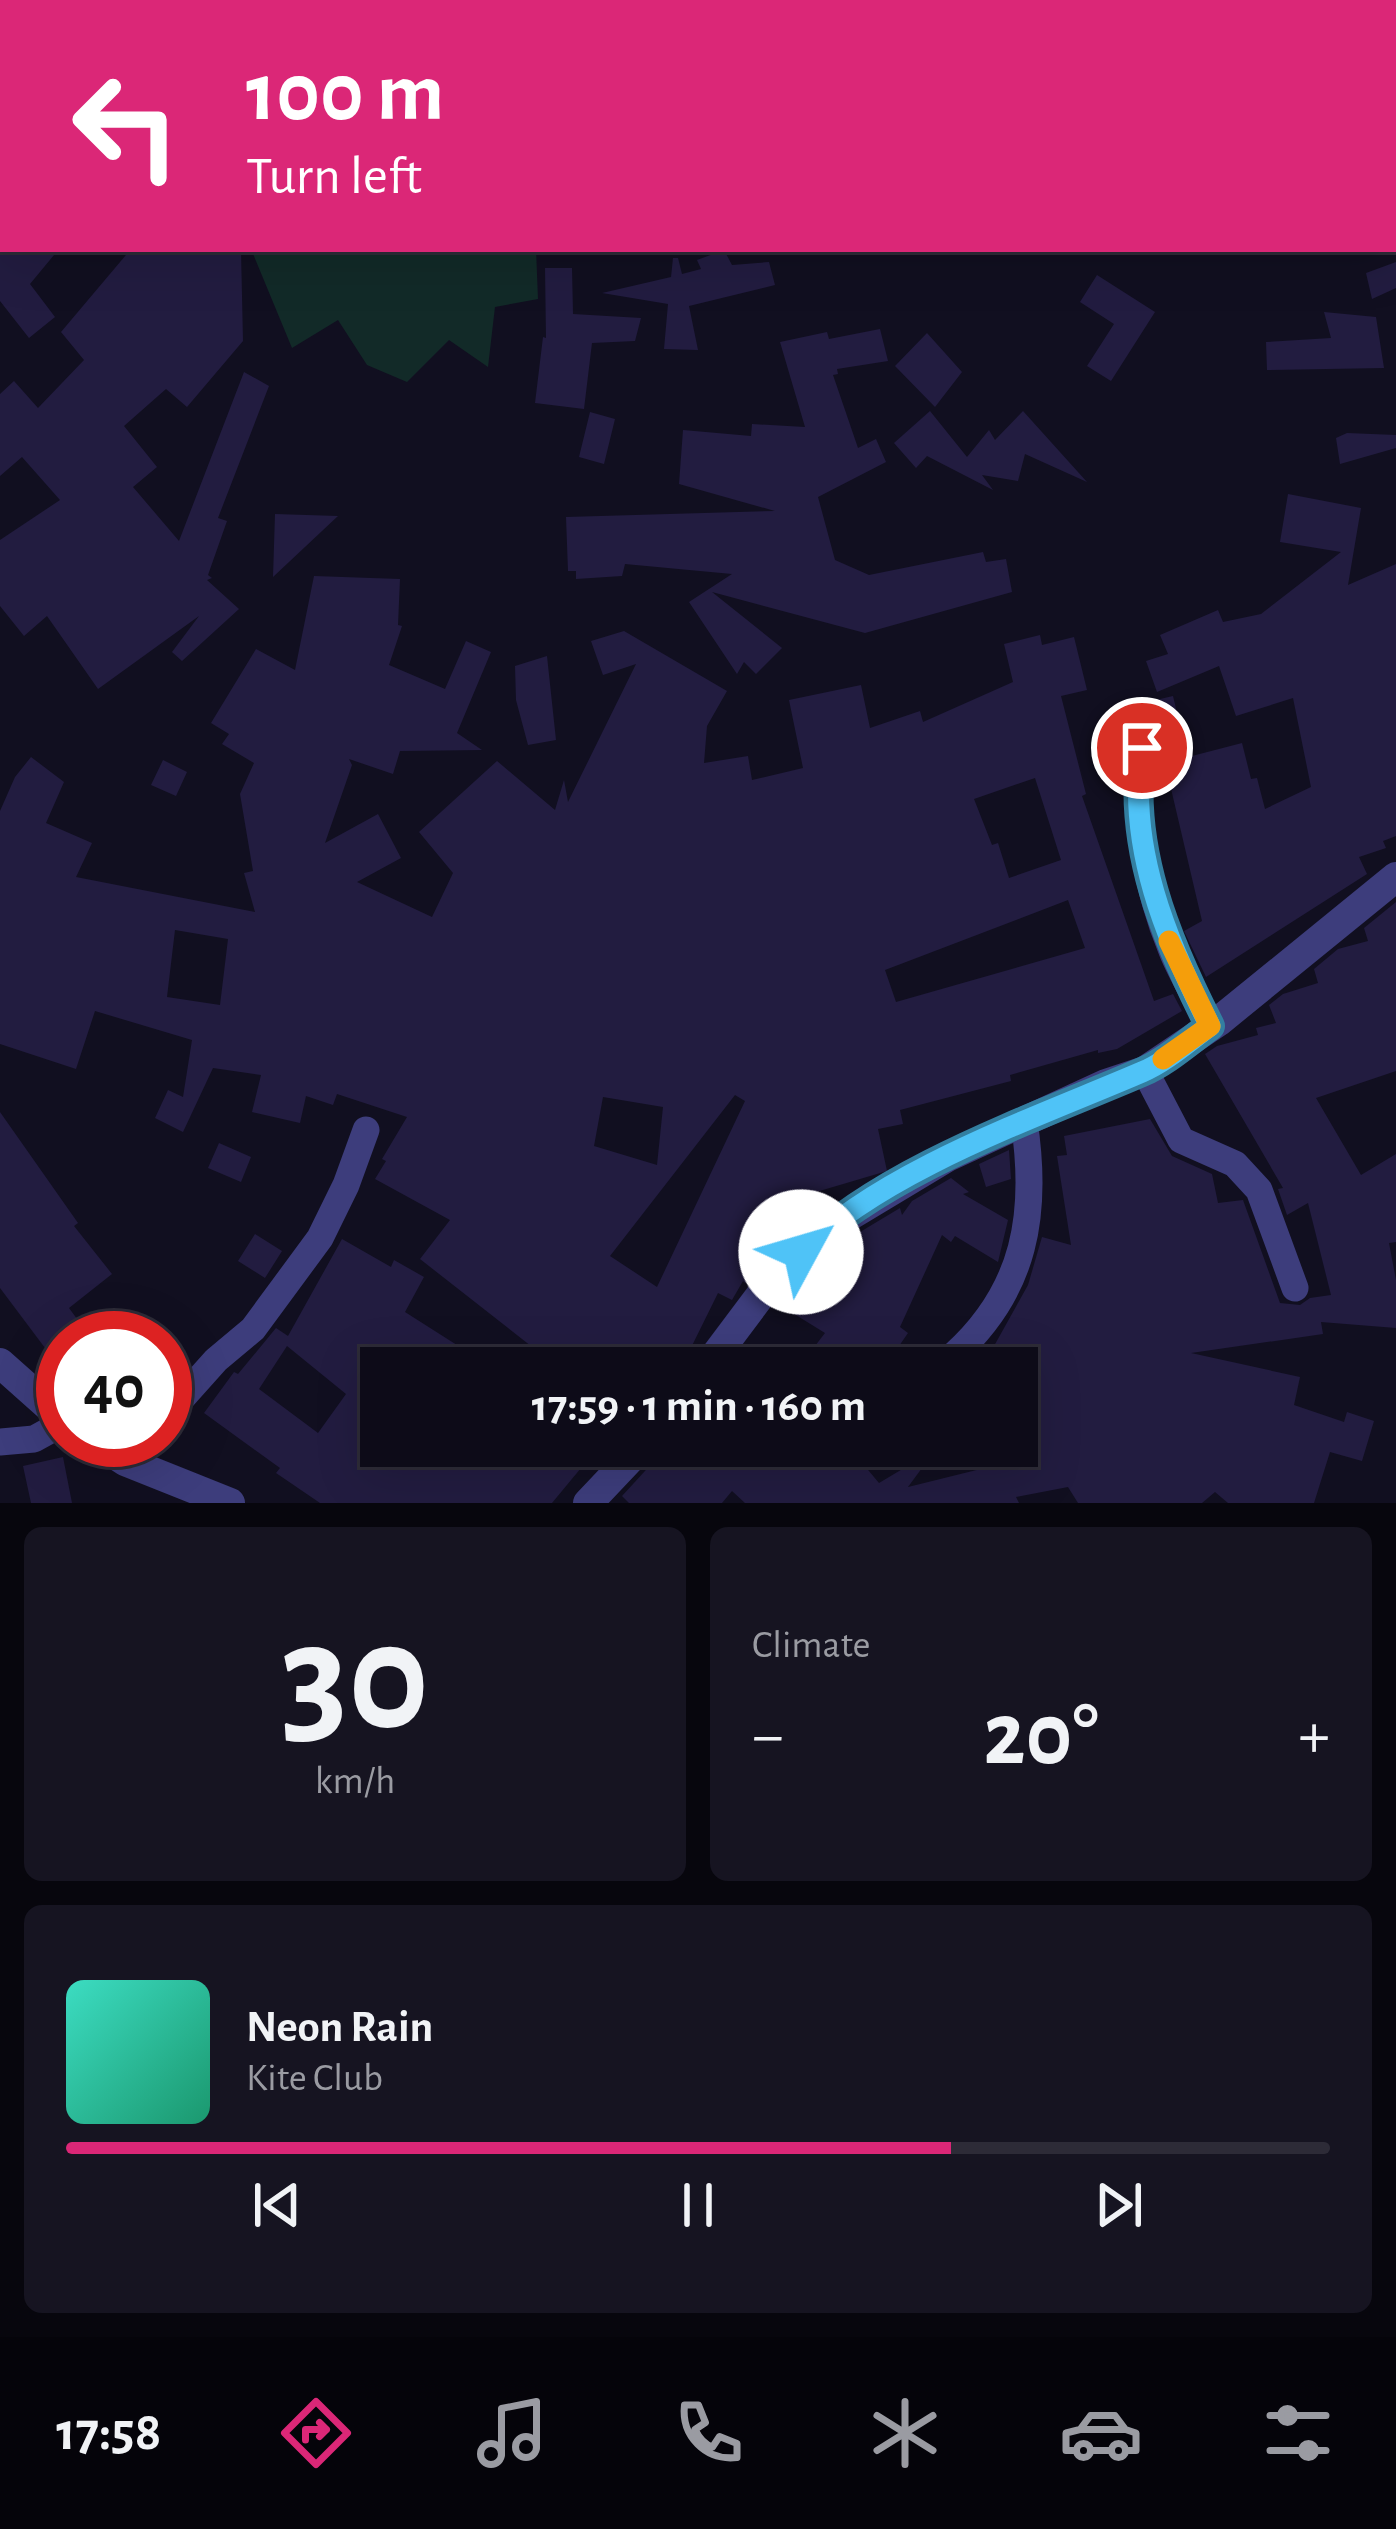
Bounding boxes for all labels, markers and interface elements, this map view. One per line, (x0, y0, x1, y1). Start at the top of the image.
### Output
icon: left (48, 48, 204, 204)
text: 100 m (246, 52, 444, 136)
text: Turn left (246, 150, 422, 204)
pin (1091, 697, 1193, 799)
icon: arrive (1109, 715, 1175, 781)
position arrow (738, 1189, 864, 1315)
speed limit sign: 40 (36, 1311, 192, 1467)
text: 17:59 · 1 min · 160 m (532, 1384, 866, 1429)
text: 30 (281, 1602, 429, 1758)
text: Climate (752, 1626, 870, 1665)
text: 20° (983, 1691, 1099, 1781)
text: − (752, 1703, 784, 1769)
text: + (1298, 1703, 1330, 1769)
text: km/h (315, 1762, 395, 1801)
text: Neon Rain (246, 2005, 433, 2050)
text: Kite Club (246, 2059, 383, 2098)
icon: previous (244, 2172, 310, 2238)
icon: pause (665, 2172, 731, 2238)
icon: next (1086, 2172, 1152, 2238)
icon: directions (274, 2391, 358, 2475)
icon: music (470, 2391, 554, 2475)
icon: phone (667, 2391, 751, 2475)
icon: climate (863, 2391, 947, 2475)
icon: car (1059, 2391, 1143, 2475)
icon: filters (1256, 2391, 1340, 2475)
text: 17:58 (56, 2406, 161, 2460)

